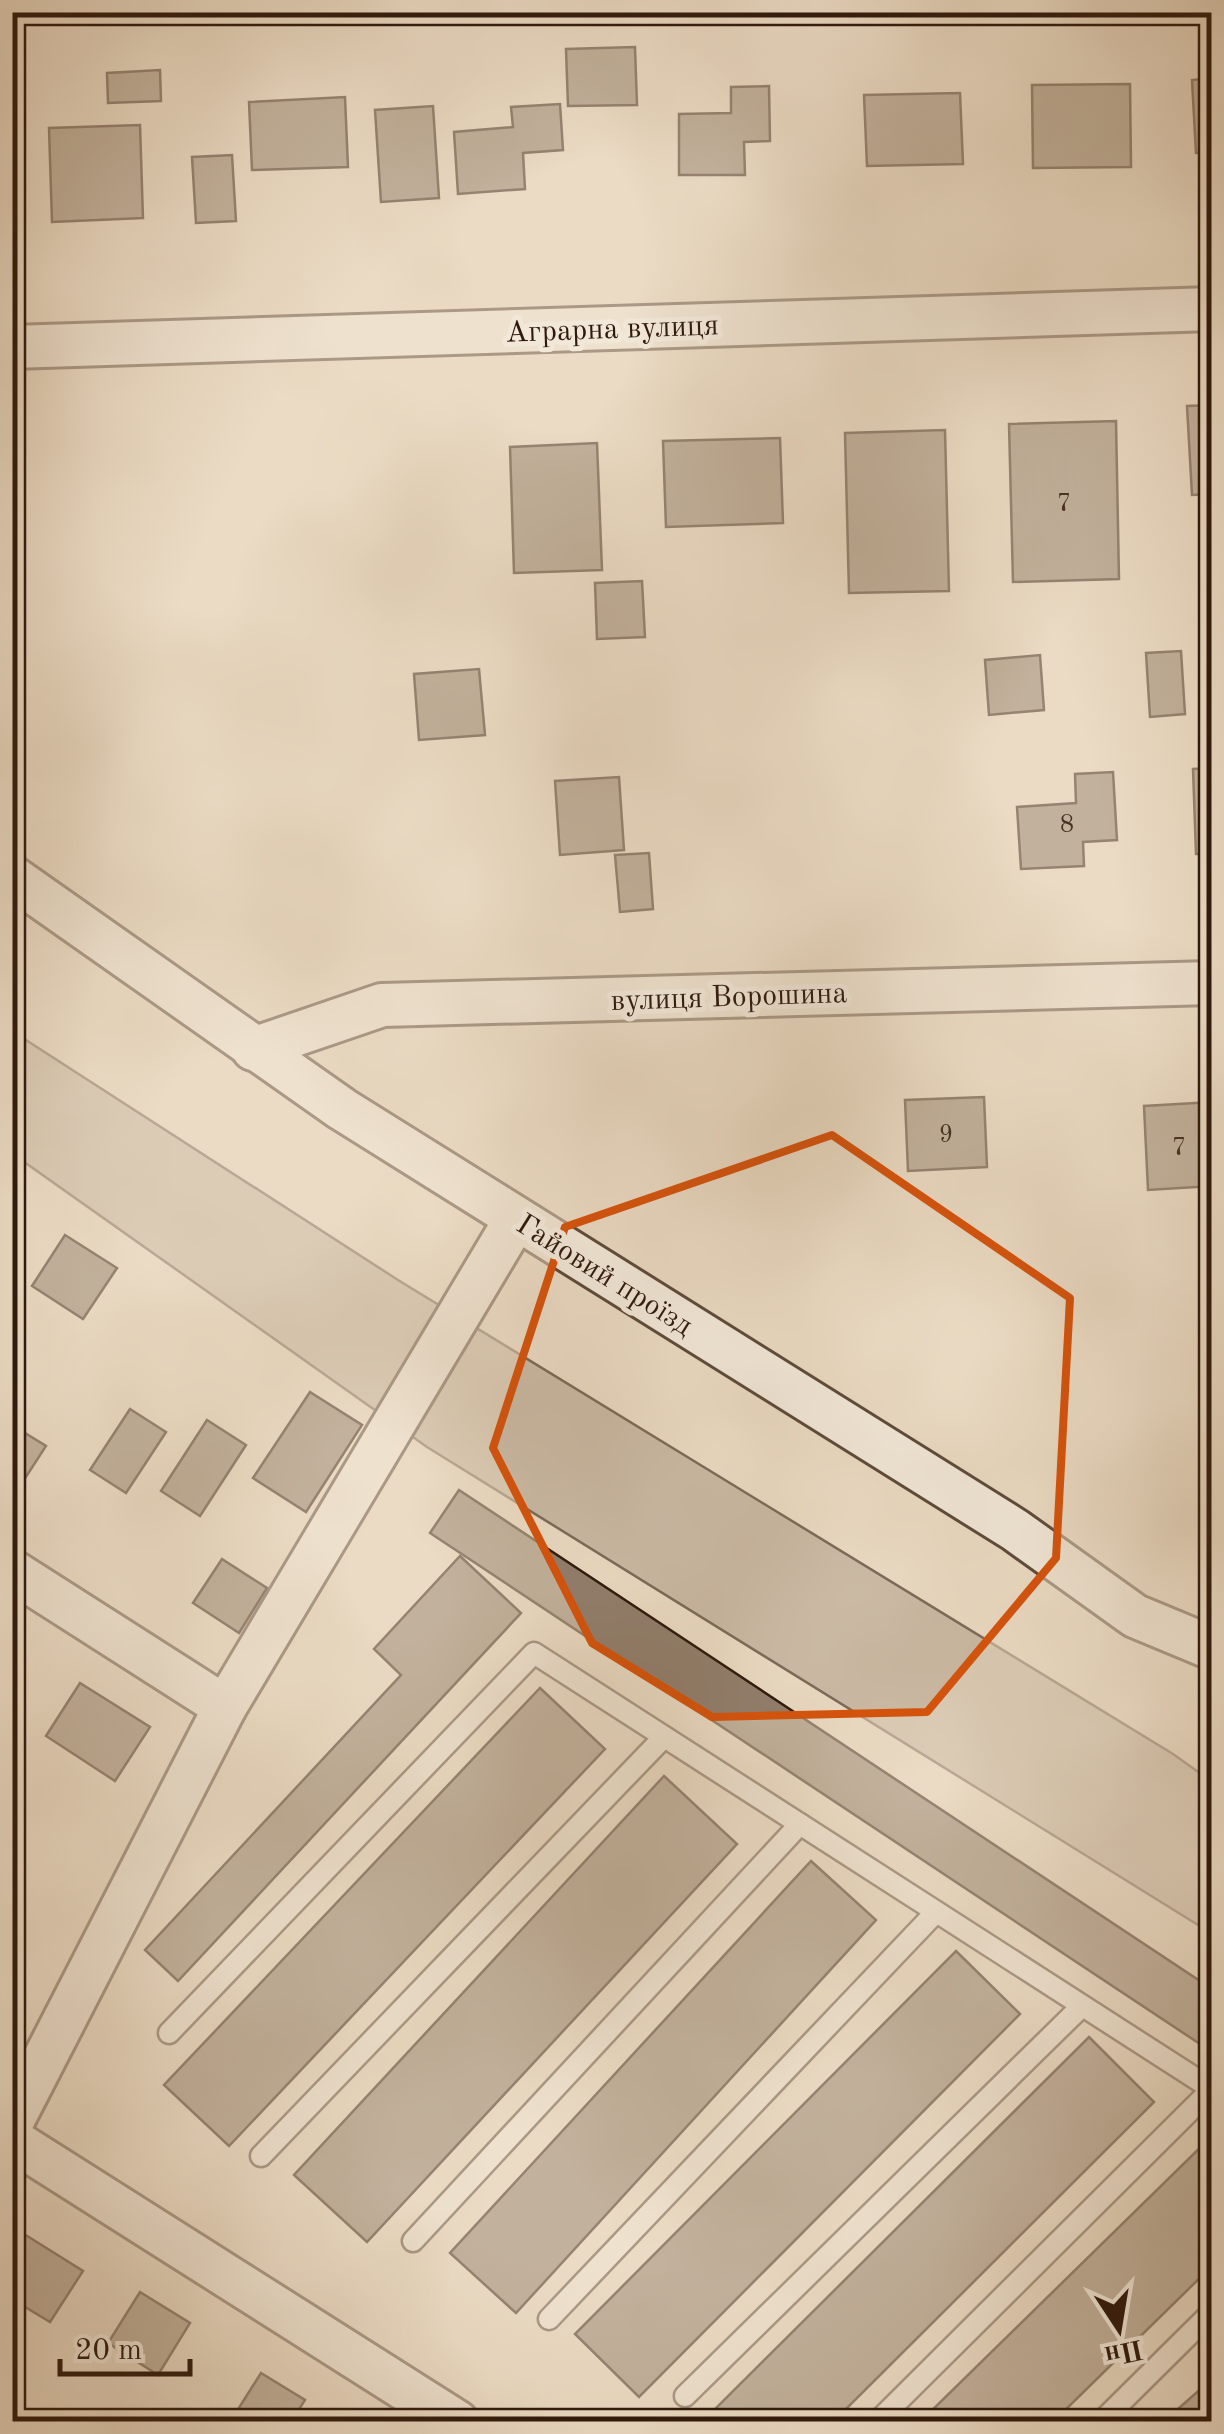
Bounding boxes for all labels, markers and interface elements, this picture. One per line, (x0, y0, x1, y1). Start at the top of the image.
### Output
street label: Аграрна вулиця (505, 311, 719, 349)
house number: 7 (1057, 492, 1071, 517)
house number: 8 (1060, 813, 1074, 838)
street label: вулиця Ворошина (610, 979, 848, 1017)
house number: 9 (939, 1123, 953, 1148)
house number: 7 (1172, 1136, 1186, 1161)
street label: Гайовий проїзд (510, 1210, 698, 1342)
north arrow (1069, 2279, 1169, 2379)
scale bar (60, 2314, 190, 2376)
text: Пн (1102, 2333, 1145, 2368)
text: 20 m (75, 2336, 142, 2366)

